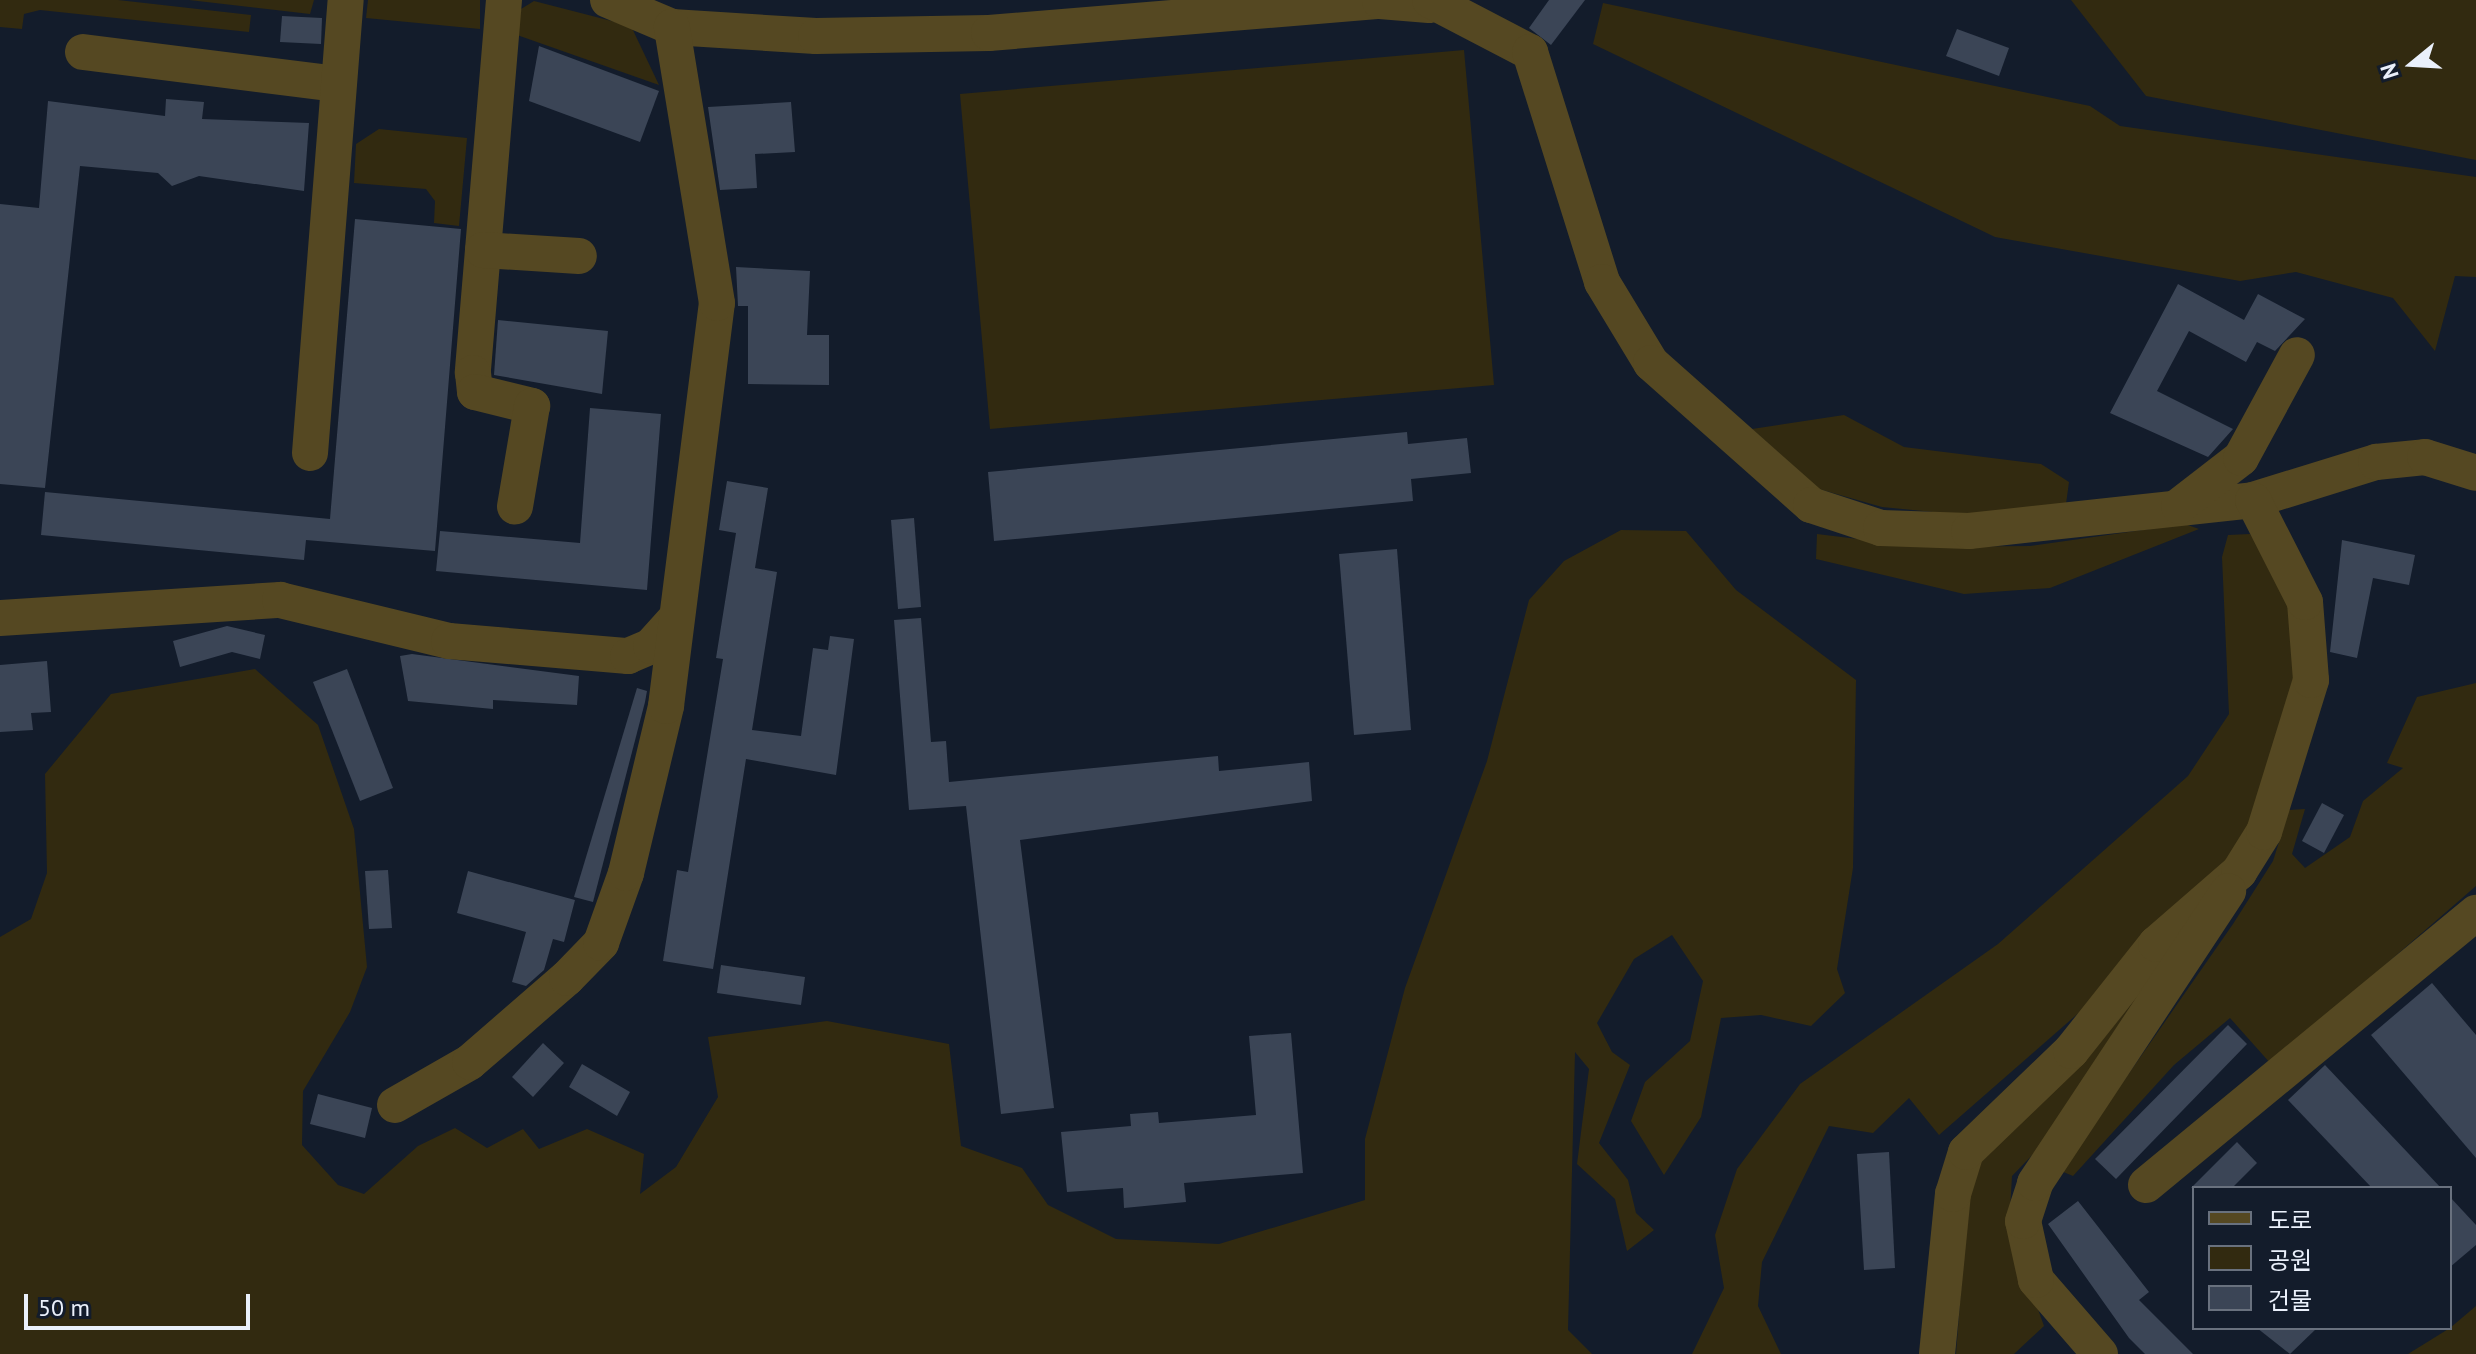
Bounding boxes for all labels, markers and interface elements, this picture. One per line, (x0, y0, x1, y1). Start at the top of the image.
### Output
north arrow (2372, 24, 2452, 104)
text: N (2374, 60, 2405, 83)
legend (2192, 1186, 2452, 1330)
text: 도로 (2268, 1205, 2312, 1236)
text: 공원 (2268, 1245, 2312, 1276)
scale bar (28, 1278, 254, 1328)
text: 건물 (2268, 1285, 2312, 1316)
text: 50 m (38, 1292, 90, 1323)

